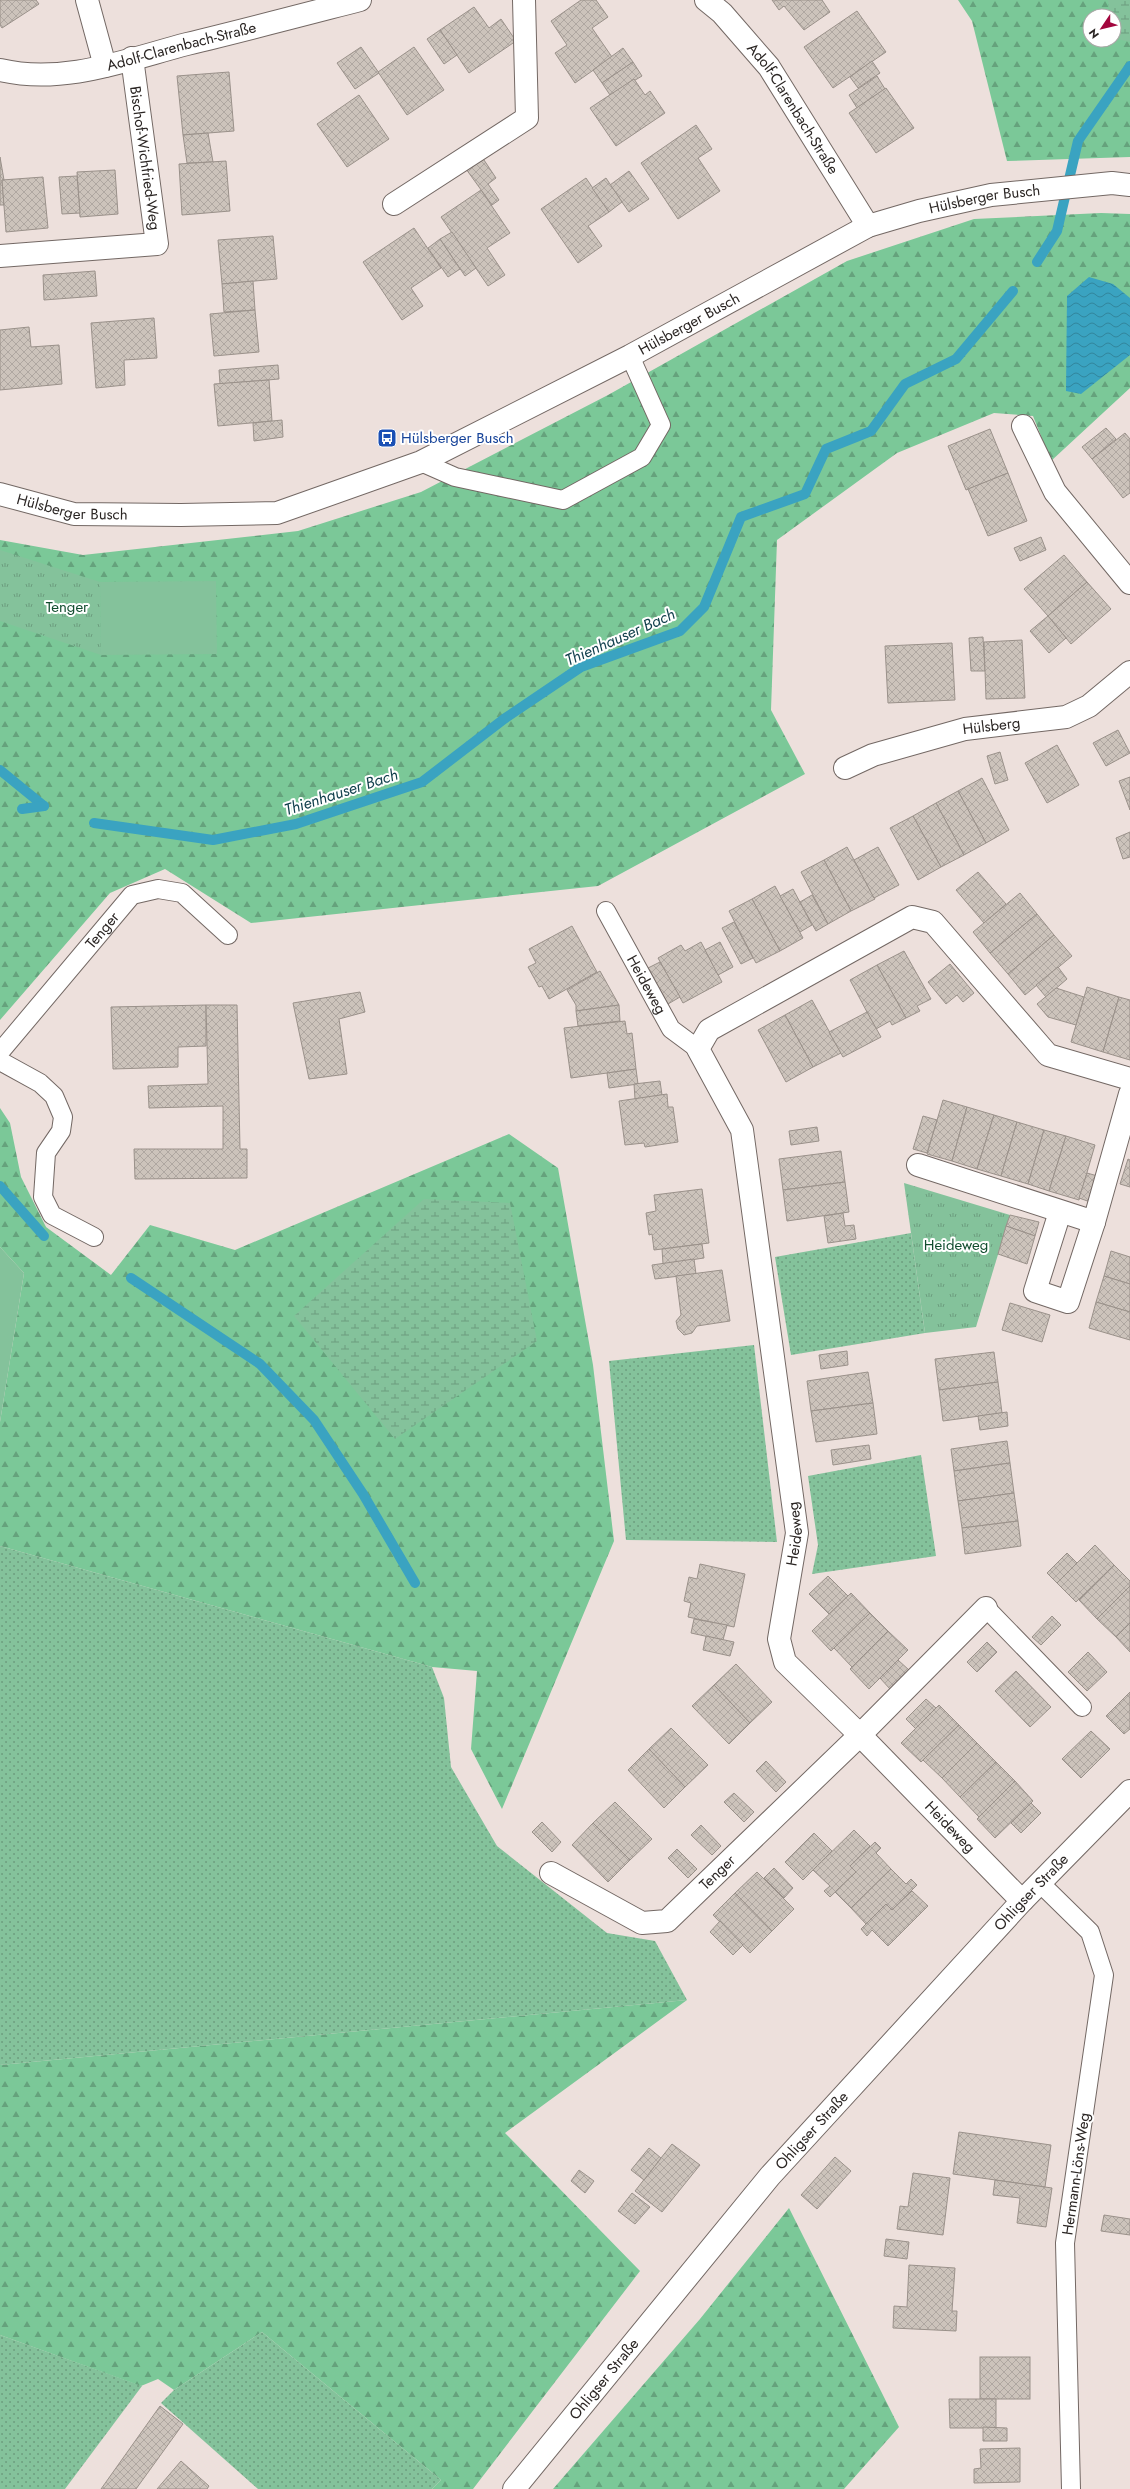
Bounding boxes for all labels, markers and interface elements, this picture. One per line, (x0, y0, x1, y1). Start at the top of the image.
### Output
north arrow (1082, 8, 1122, 48)
street label: Adolf-Clarenbach-Straße (105, 16, 259, 76)
text: N (1085, 26, 1103, 42)
street label: Adolf-Clarenbach-Straße (742, 38, 844, 179)
street label: Bischof-Wichfried-Weg (124, 84, 166, 232)
street label: Hülsberger Busch (927, 179, 1041, 219)
street label: Hülsberger Busch (634, 287, 744, 360)
bus stop icon: Hülsberger Busch (376, 427, 398, 449)
place label: Hülsberger Busch (401, 427, 514, 449)
street label: Hülsberger Busch (14, 488, 128, 526)
park label: Tenger (46, 596, 89, 618)
water label: Thienhauser Bach (561, 602, 679, 672)
street label: Hülsberg (961, 712, 1021, 740)
water label: Thienhauser Bach (281, 763, 401, 821)
street label: Tenger (80, 906, 125, 954)
street label: Heideweg (621, 951, 672, 1018)
park label: Heideweg (924, 1234, 988, 1256)
street label: Heideweg (781, 1500, 808, 1568)
street label: Heideweg (920, 1796, 980, 1858)
street label: Tenger (695, 1849, 741, 1895)
street label: Ohligser Straße (989, 1849, 1074, 1936)
street label: Ohligser Straße (770, 2086, 854, 2175)
street label: Hermann-Löns-Weg (1057, 2111, 1095, 2237)
street label: Ohligser Straße (564, 2333, 644, 2425)

